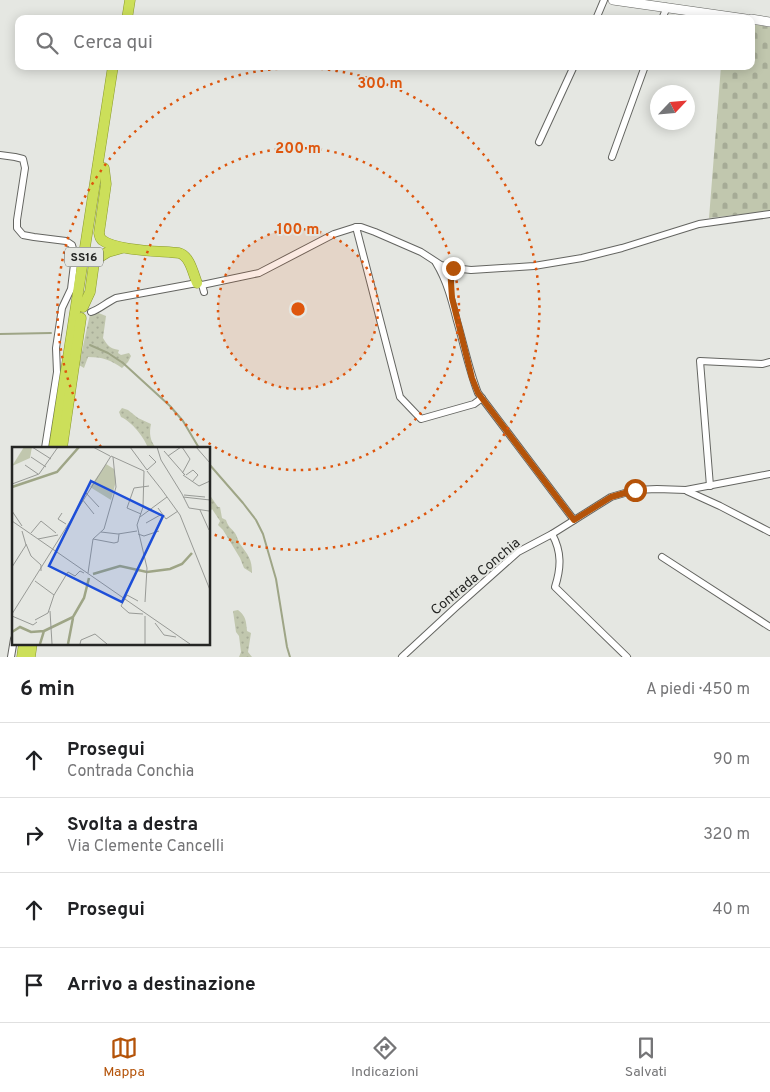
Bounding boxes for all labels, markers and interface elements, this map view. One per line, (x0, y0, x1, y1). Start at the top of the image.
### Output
search box (15, 15, 755, 70)
icon: search (33, 29, 61, 57)
text: Cerca qui (73, 31, 153, 55)
text: 300 m (357, 75, 403, 94)
north arrow (650, 85, 695, 130)
text: 200 m (275, 140, 321, 159)
text: 100 m (277, 221, 319, 240)
road number: SS16 (65, 248, 103, 266)
route end (442, 257, 465, 280)
centre of rings (289, 300, 307, 318)
inset map (12, 447, 210, 644)
route start (624, 479, 647, 502)
street label: Contrada Conchia (428, 535, 524, 619)
text: 6 min (20, 676, 75, 703)
text: A piedi · 450 m (646, 680, 750, 700)
text: Prosegui (67, 738, 145, 762)
icon: ahead (20, 746, 48, 774)
text: 90 m (713, 750, 750, 770)
text: Contrada Conchia (67, 762, 194, 782)
text: Svolta a destra (67, 813, 198, 837)
icon: right (20, 821, 48, 849)
text: 320 m (703, 825, 750, 845)
text: Via Clemente Cancelli (67, 837, 224, 857)
icon: ahead (20, 896, 48, 924)
text: Prosegui (67, 898, 145, 922)
text: 40 m (712, 900, 750, 920)
icon: arrive (20, 971, 48, 999)
text: Arrivo a destinazione (67, 973, 256, 997)
tab: Mappa (103, 1034, 145, 1081)
tab: Indicazioni (351, 1034, 419, 1081)
tab: Salvati (625, 1034, 667, 1081)

